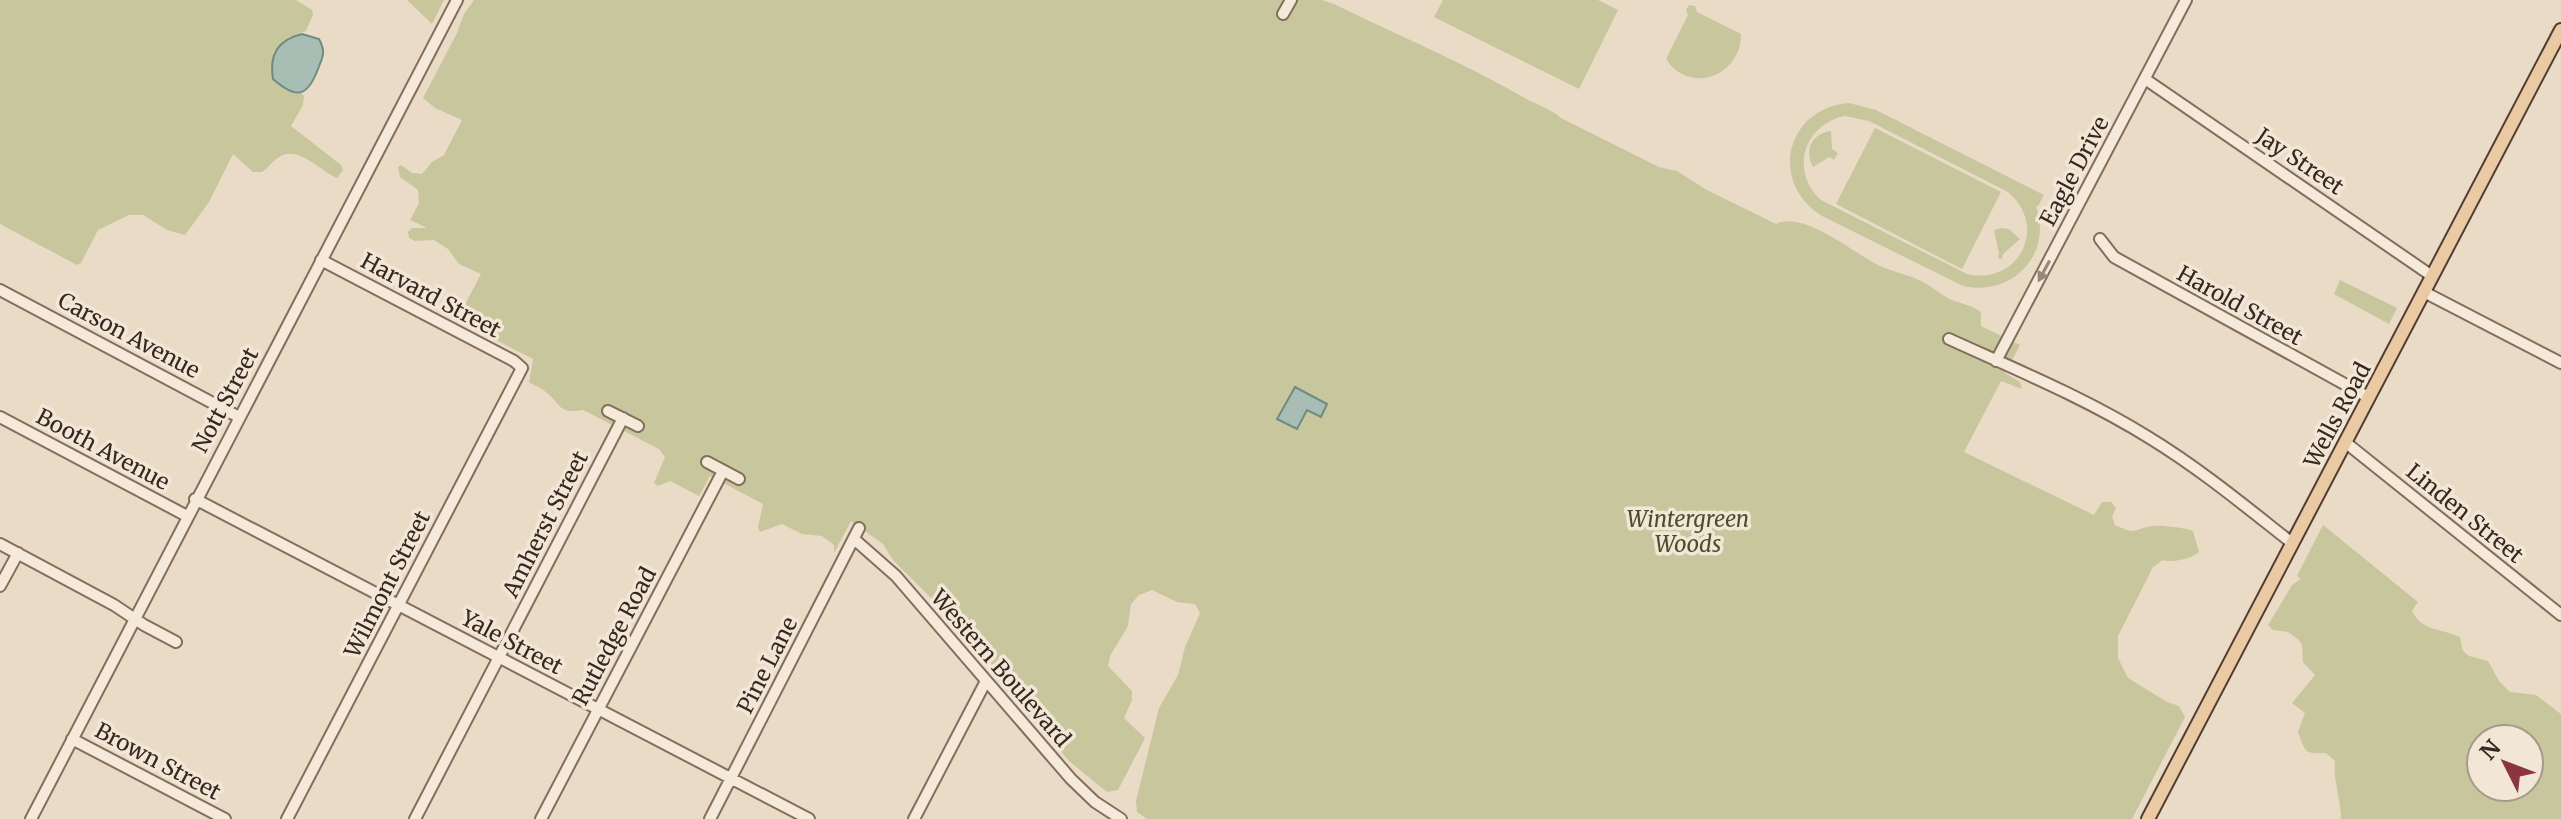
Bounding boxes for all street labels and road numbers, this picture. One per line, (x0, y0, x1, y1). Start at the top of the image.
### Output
street label: Eagle Drive (2033, 111, 2115, 231)
street label: Jay Street (2250, 121, 2350, 201)
street label: Harvard Street (356, 246, 506, 344)
street label: Harold Street (2172, 259, 2308, 351)
street label: Carson Avenue (53, 286, 205, 384)
street label: Nott Street (186, 342, 265, 457)
street label: Wells Road (2297, 357, 2376, 473)
street label: Booth Avenue (32, 402, 174, 496)
street label: Amherst Street (496, 446, 594, 603)
street label: Linden Street (2401, 457, 2530, 569)
street label: Wilmont Street (337, 505, 436, 663)
street label: Rutledge Road (566, 562, 662, 710)
street label: Western Boulevard (924, 583, 1077, 753)
street label: Yale Street (456, 603, 568, 681)
street label: Pine Lane (731, 612, 803, 718)
street label: Brown Street (90, 716, 226, 806)

